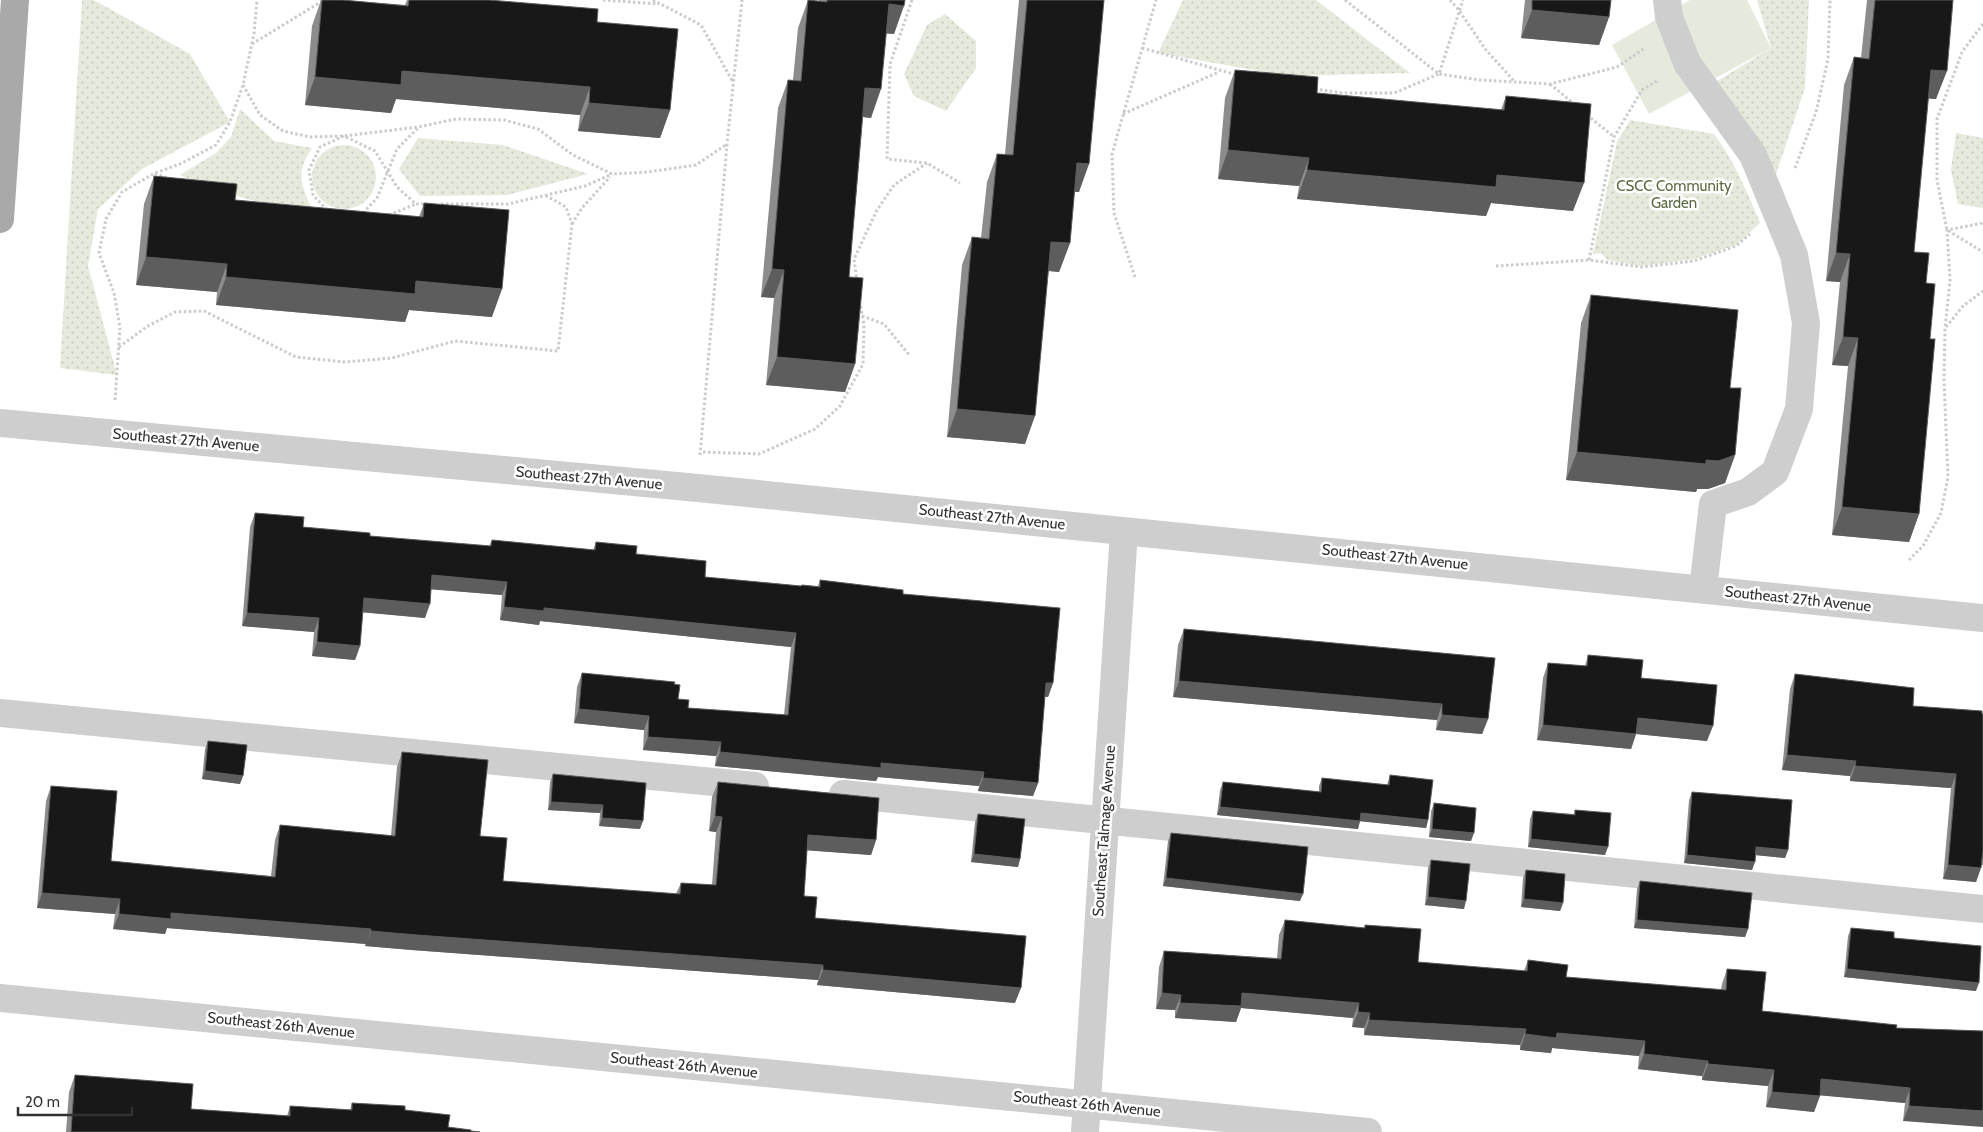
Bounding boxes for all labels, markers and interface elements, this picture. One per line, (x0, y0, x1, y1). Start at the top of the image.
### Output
park label: CSCC Community Garden (1616, 177, 1732, 212)
street label: Southeast 27th Avenue (112, 425, 260, 455)
street label: Southeast 27th Avenue (515, 463, 663, 493)
street label: Southeast 27th Avenue (918, 500, 1066, 534)
street label: Southeast 27th Avenue (1321, 540, 1469, 574)
street label: Southeast 27th Avenue (1724, 582, 1872, 616)
street label: Southeast Talmage Avenue (1089, 744, 1119, 917)
street label: Southeast 26th Avenue (206, 1008, 356, 1042)
street label: Southeast 26th Avenue (609, 1048, 759, 1082)
scale bar (18, 1084, 131, 1116)
street label: Southeast 26th Avenue (1012, 1087, 1162, 1121)
text: 20 m (25, 1093, 60, 1111)

